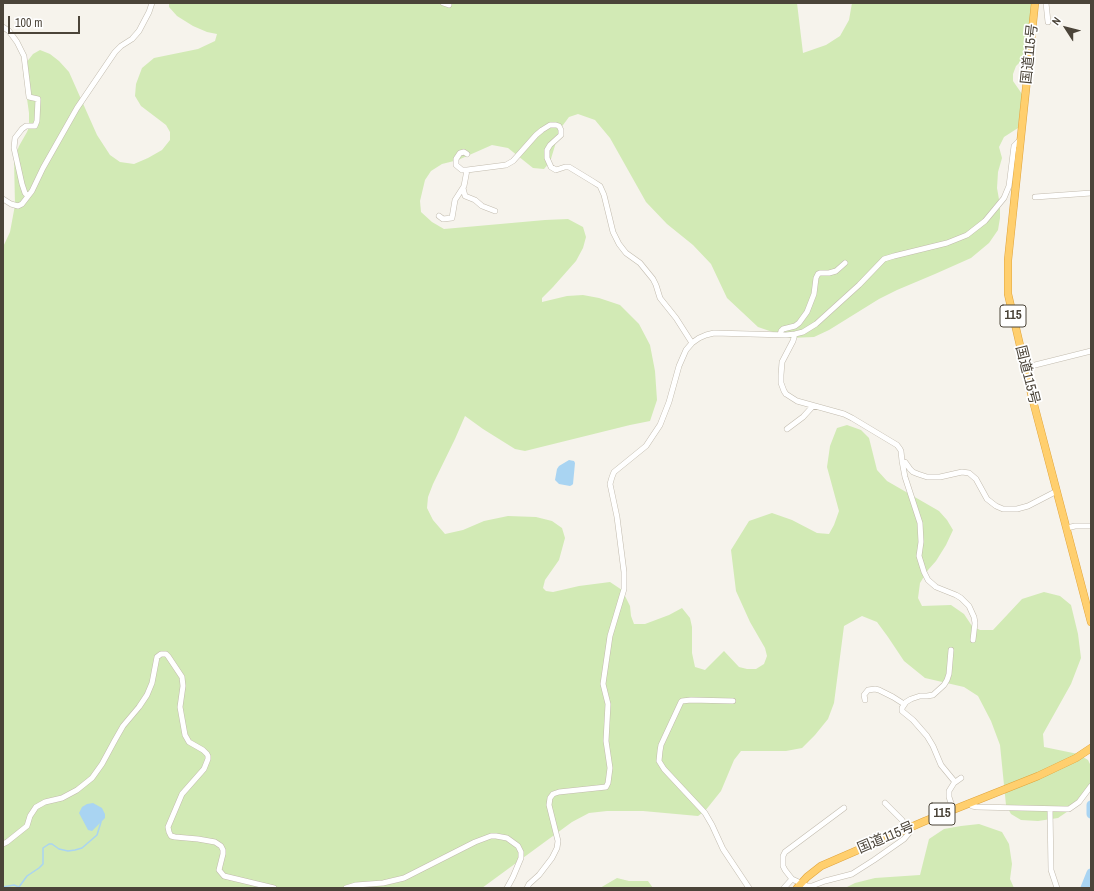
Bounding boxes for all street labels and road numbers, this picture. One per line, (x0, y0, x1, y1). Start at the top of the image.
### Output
street label: 国道115号 (1018, 23, 1042, 85)
road number: 115 (1000, 305, 1026, 327)
street label: 国道115号 (1012, 344, 1042, 406)
road number: 115 (929, 803, 955, 825)
street label: 国道115号 (855, 818, 917, 858)

